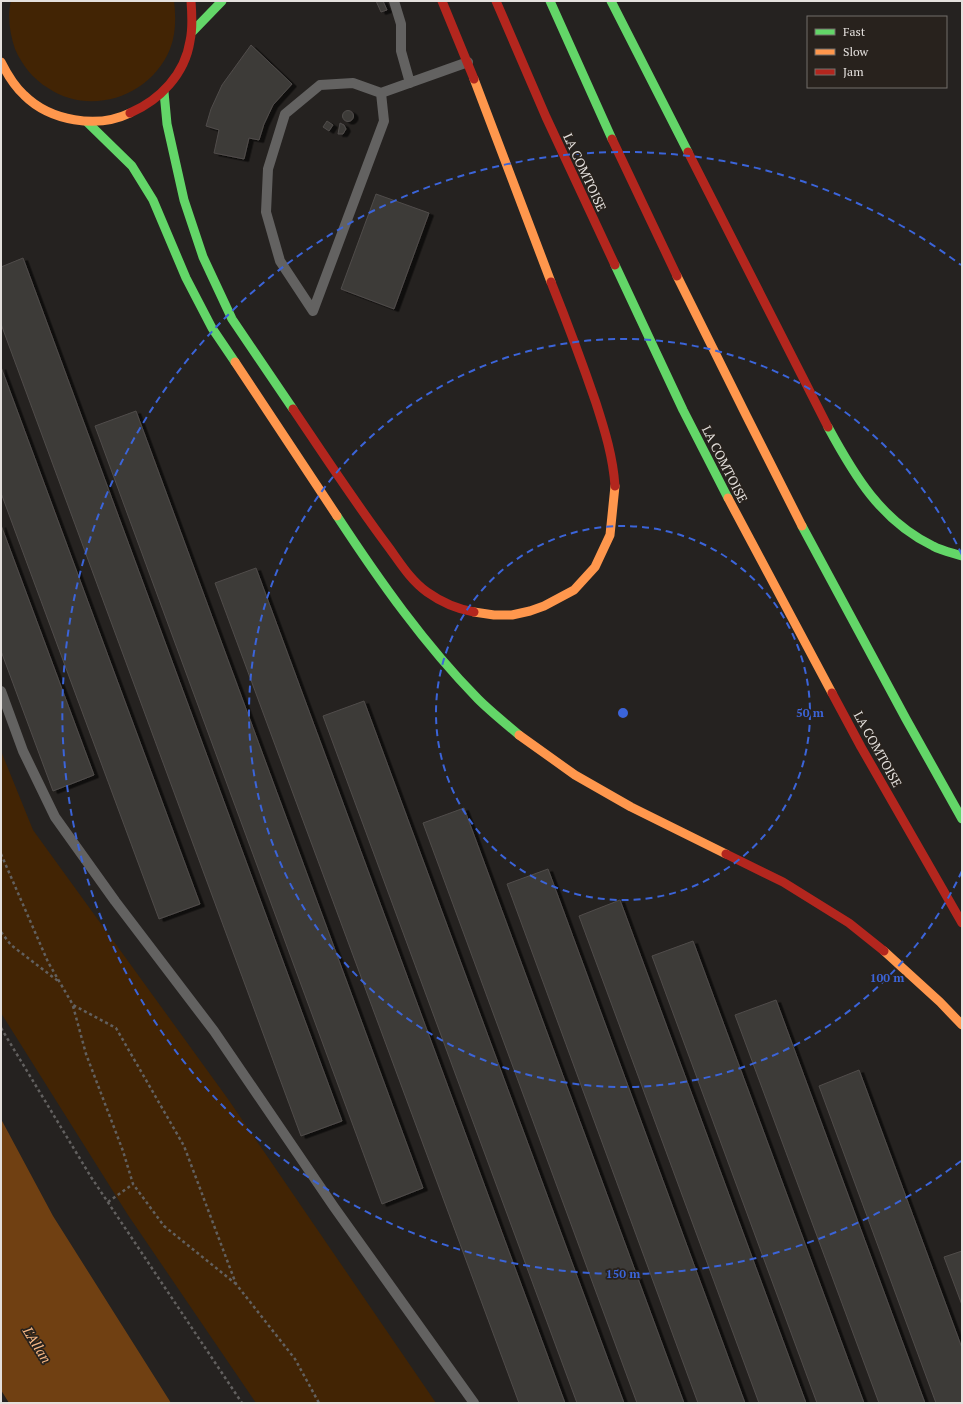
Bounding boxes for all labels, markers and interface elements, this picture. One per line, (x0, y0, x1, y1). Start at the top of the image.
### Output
legend (807, 16, 947, 88)
text: Fast (843, 24, 866, 39)
text: Slow (843, 44, 869, 59)
text: Jam (843, 64, 864, 79)
street label: LA COMTOISE (559, 130, 611, 214)
street label: LA COMTOISE (698, 422, 752, 506)
text: 50 m (796, 705, 824, 720)
centre of rings (616, 706, 630, 720)
street label: LA COMTOISE (850, 708, 906, 790)
text: 100 m (870, 970, 904, 985)
text: 150 m (606, 1266, 640, 1281)
water label: L'Allan (18, 1322, 56, 1367)

